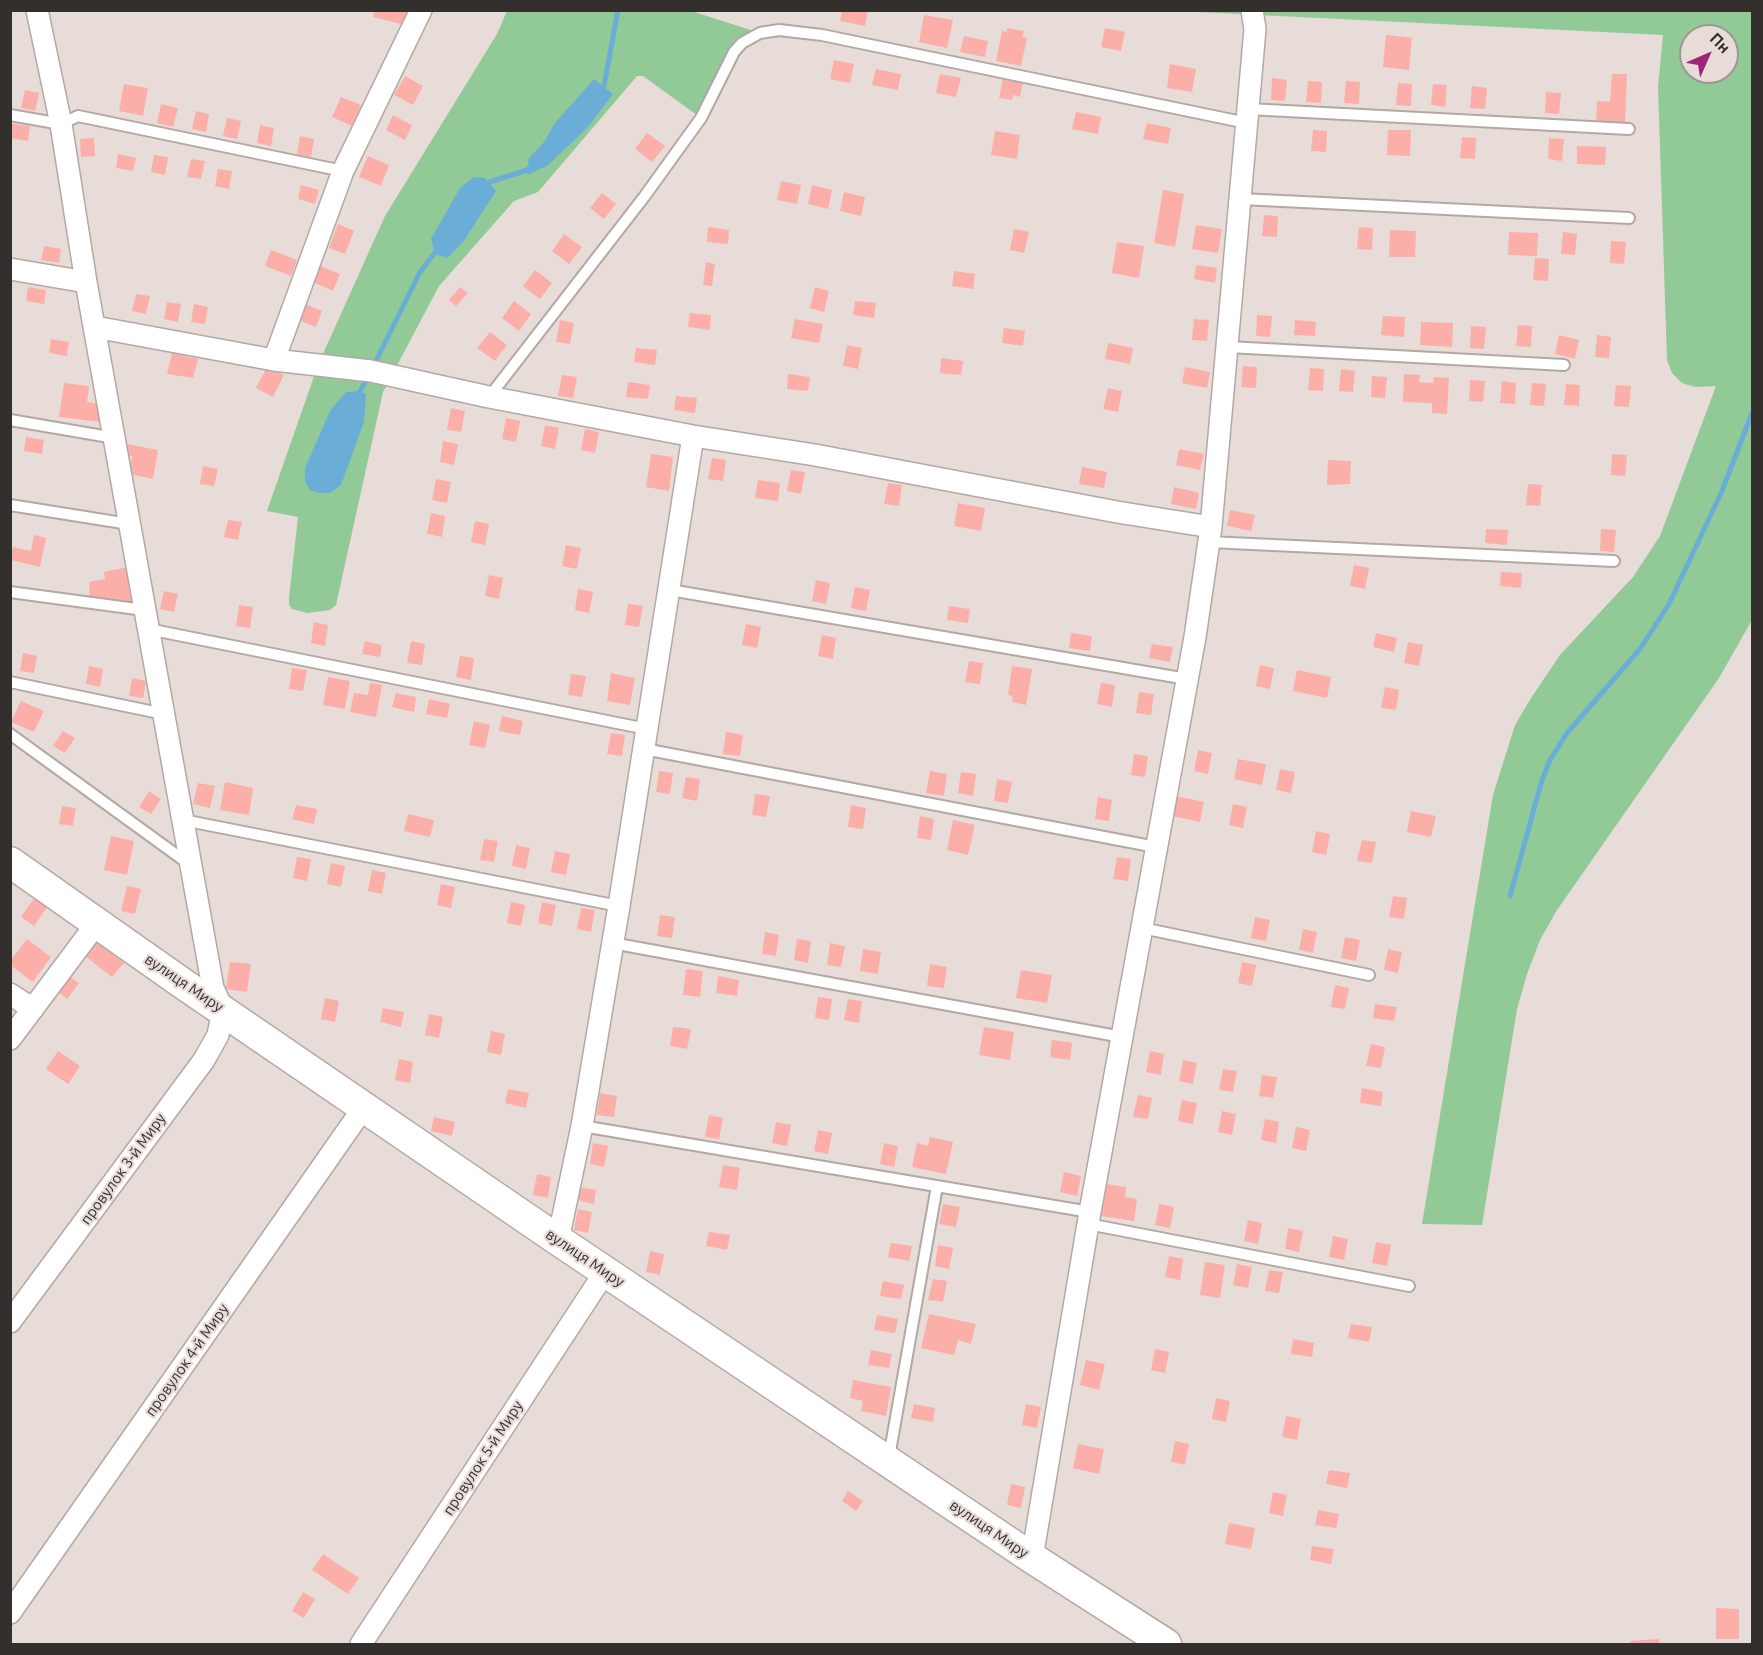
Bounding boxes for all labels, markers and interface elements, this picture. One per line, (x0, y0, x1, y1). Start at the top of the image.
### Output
north arrow (1679, 24, 1739, 84)
text: Пн (1707, 29, 1734, 56)
street label: вулиця Миру (141, 950, 227, 1016)
street label: провулок 3-й Миру (77, 1110, 169, 1228)
street label: вулиця Миру (542, 1225, 628, 1291)
street label: провулок 4-й Миру (141, 1300, 233, 1420)
street label: провулок 5-й Миру (439, 1397, 527, 1519)
street label: вулиця Миру (946, 1496, 1032, 1562)

